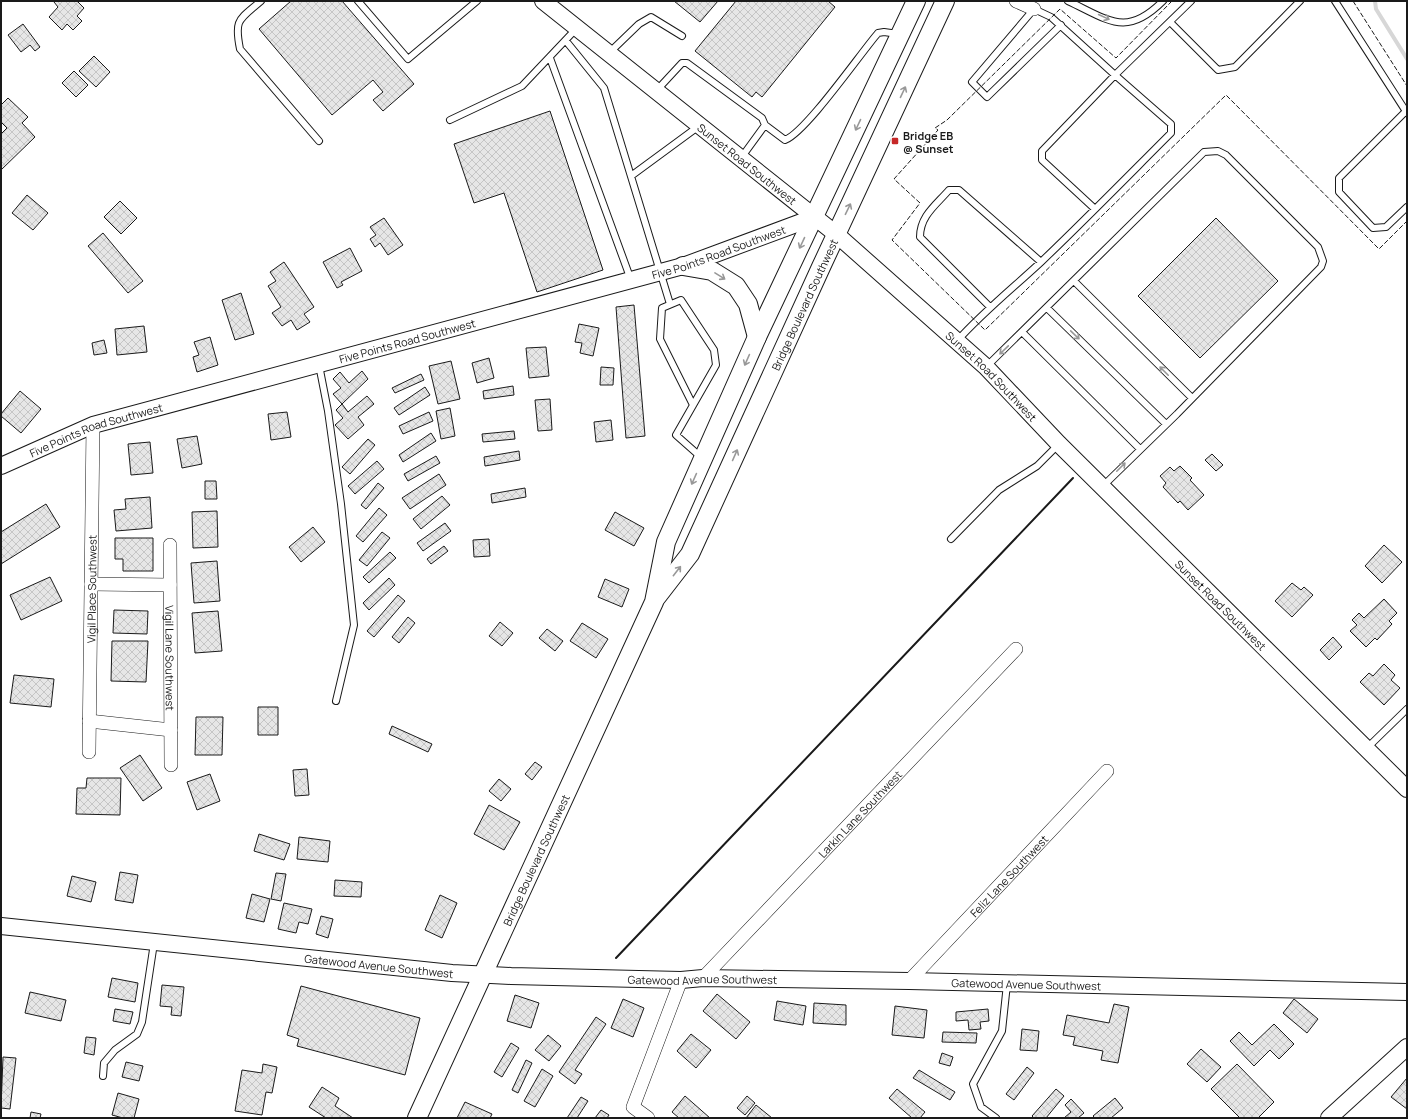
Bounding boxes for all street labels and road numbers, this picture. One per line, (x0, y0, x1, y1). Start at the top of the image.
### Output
street label: Sunset Road Southwest (695, 119, 800, 208)
street label: Five Points Road Southwest (650, 221, 787, 282)
street label: Bridge Boulevard Southwest (767, 236, 841, 373)
street label: Five Points Road Southwest (337, 315, 477, 366)
street label: Sunset Road Southwest (943, 327, 1041, 424)
street label: Five Points Road Southwest (27, 399, 164, 460)
street label: Vigil Place Southwest (83, 535, 99, 643)
street label: Sunset Road Southwest (1172, 556, 1270, 653)
street label: Vigil Lane Southwest (163, 605, 178, 711)
street label: Larkin Lane Southwest (814, 767, 905, 860)
street label: Bridge Boulevard Southwest (499, 792, 572, 928)
street label: Feliz Lane Southwest (966, 831, 1051, 920)
street label: Gatewood Avenue Southwest (304, 950, 454, 981)
street label: Gatewood Avenue Southwest (627, 970, 777, 988)
street label: Gatewood Avenue Southwest (951, 974, 1101, 993)

